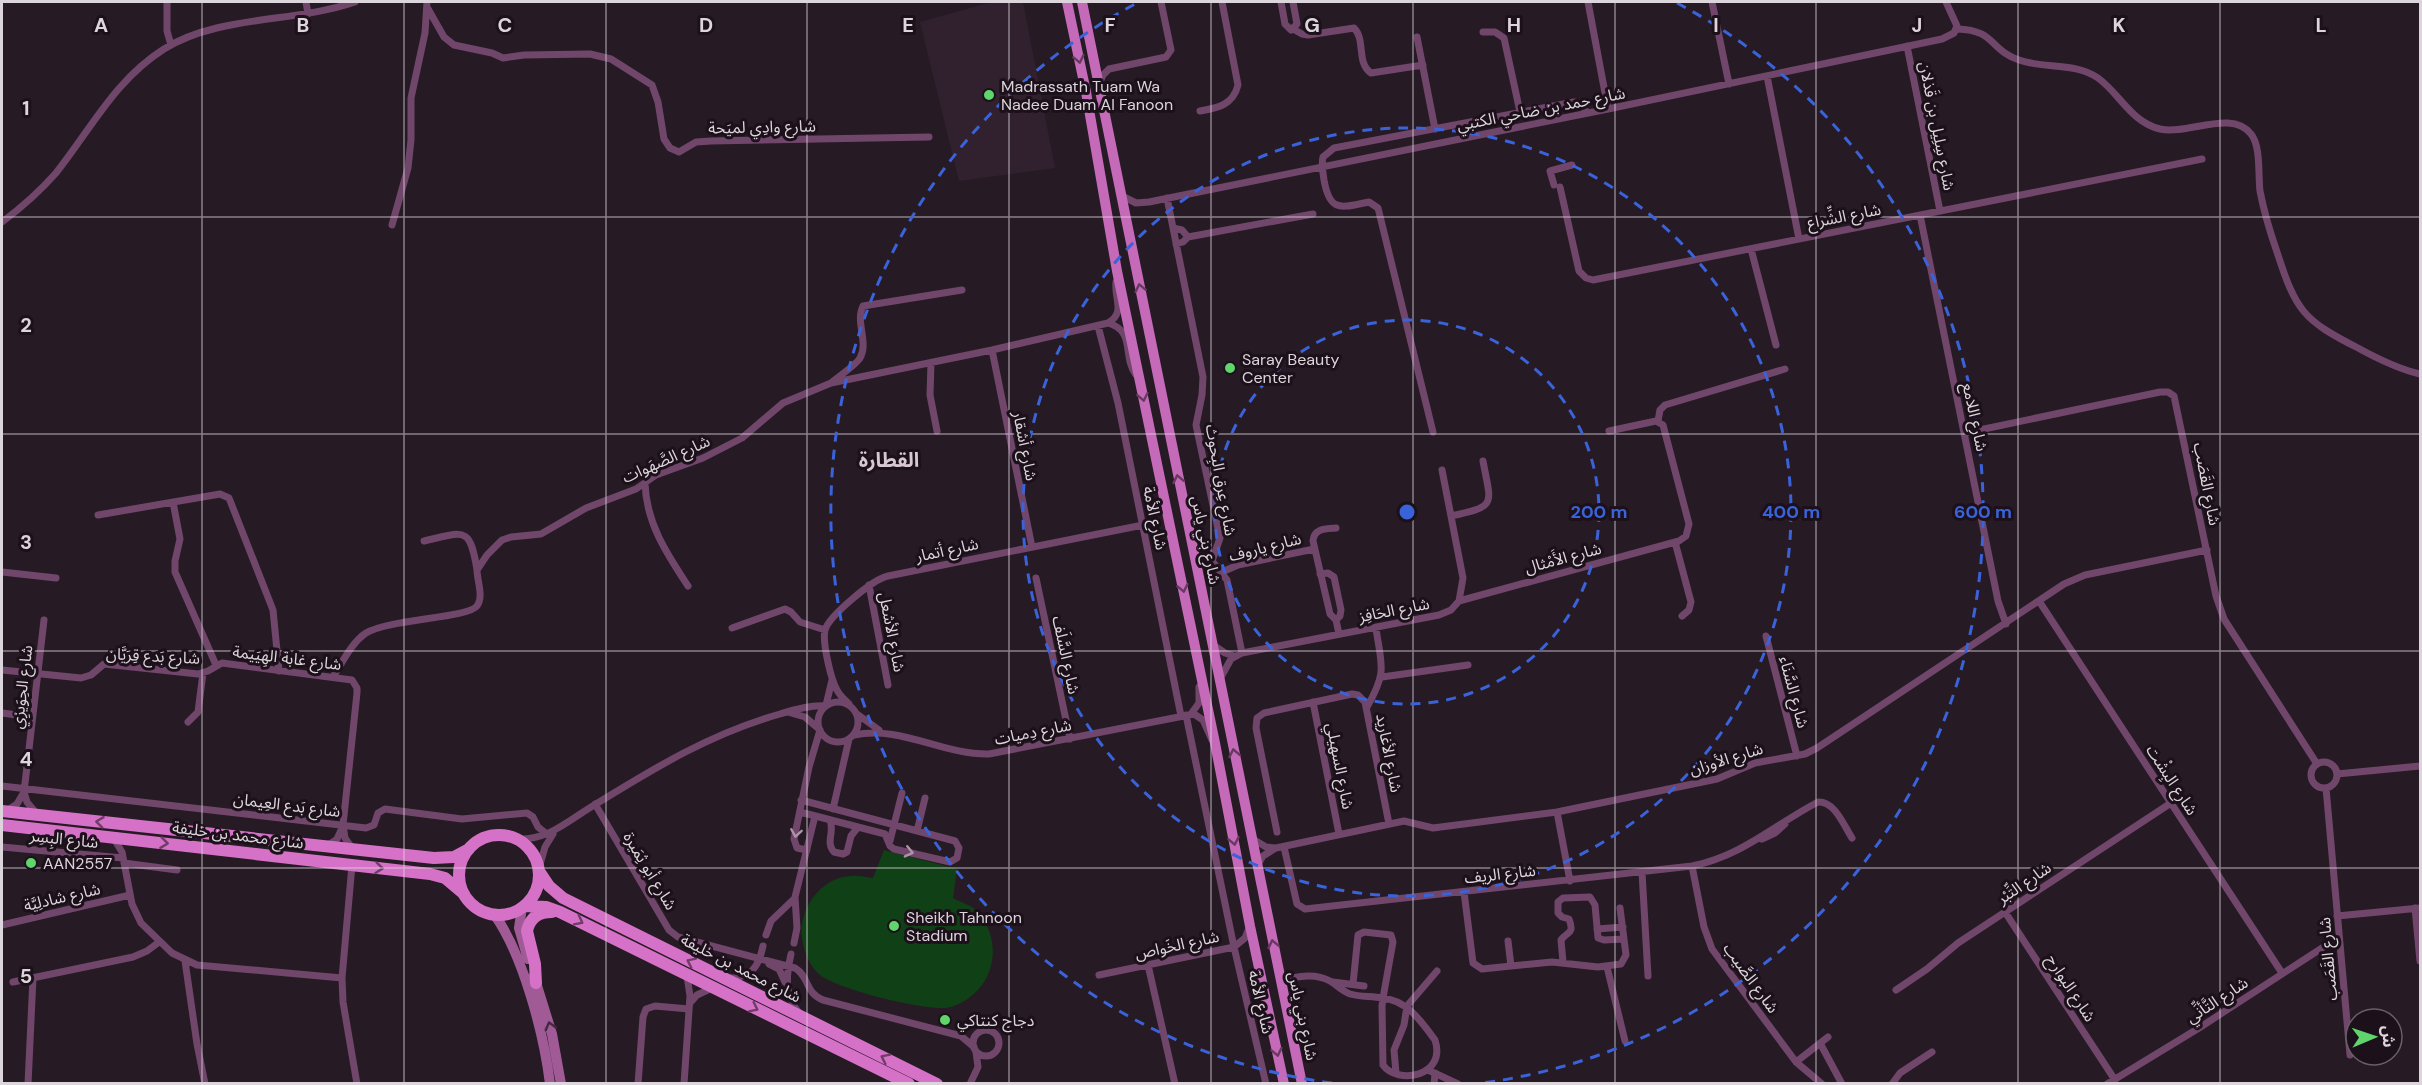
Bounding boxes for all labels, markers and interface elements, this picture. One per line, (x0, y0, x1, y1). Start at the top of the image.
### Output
text: A (94, 12, 108, 38)
text: B (297, 12, 309, 38)
text: C (498, 12, 512, 38)
text: D (699, 12, 713, 38)
text: E (902, 12, 914, 38)
text: F (1104, 12, 1116, 38)
text: G (1304, 12, 1320, 38)
text: H (1507, 12, 1521, 38)
text: I (1713, 12, 1719, 38)
text: J (1912, 12, 1922, 38)
text: K (2112, 12, 2126, 38)
text: L (2315, 12, 2327, 38)
one-way arrow (1072, 54, 1085, 64)
street label: شارع سِلِيل بن قَذلان (1912, 60, 1960, 193)
place label: Madrassath Tuam Wa Nadee Duam Al Fanoon (1001, 76, 1173, 115)
street label: شارع حمد بن ضاحي الكتبي (1455, 82, 1627, 138)
marker: Madrassath Tuam Wa Nadee Duam Al Fanoon (982, 88, 996, 102)
text: 1 (22, 95, 30, 121)
street label: شارع وادِي لميَحة (708, 116, 816, 140)
street label: شارع الشِّراع (1805, 196, 1883, 235)
one-way arrow (1134, 284, 1147, 294)
text: 2 (20, 312, 32, 338)
place label: Saray Beauty Center (1242, 349, 1339, 388)
marker: Saray Beauty Center (1223, 361, 1237, 375)
street label: شارع اللامع (1956, 381, 1993, 454)
one-way arrow (1136, 392, 1149, 402)
street label: شارع أشقار (1006, 409, 1042, 483)
street label: شارع عِرق البِحوث (1199, 422, 1241, 538)
street label: شارع الصَّهَوات (619, 430, 714, 490)
street label: شارع القَصَب (2187, 441, 2225, 528)
district label: القطارة (859, 447, 919, 473)
one-way arrow (1173, 475, 1186, 485)
street label: شارع الأمة (1136, 484, 1172, 552)
street label: شارع بني ياس (1184, 494, 1226, 587)
text: 200 m (1571, 500, 1627, 524)
text: 400 m (1762, 500, 1820, 524)
text: 600 m (1954, 500, 2012, 524)
centre of rings (1397, 502, 1417, 522)
street label: شارع ياروف (1227, 528, 1304, 568)
text: 3 (20, 529, 32, 555)
street label: شارع أتمار (913, 533, 981, 569)
street label: شارع الأَمْثال (1522, 537, 1604, 580)
one-way arrow (1176, 583, 1189, 593)
street label: شارع الأشعل (872, 590, 910, 674)
street label: شارع الحَافِز (1356, 593, 1432, 629)
street label: شارع السَّلَف (1046, 614, 1085, 696)
street label: شارع غابة الهِيَيمة (231, 641, 343, 677)
street label: شارع بَدع قِرَيَّان (105, 643, 201, 671)
street label: شارع الحِوَيزِي (6, 644, 40, 730)
street label: شارع السَّنَاء (1772, 654, 1814, 731)
street label: شارع الأغاريد (1369, 712, 1407, 795)
street label: شارع دِميات (993, 714, 1074, 752)
street label: شارع السهيلي (1319, 721, 1359, 811)
street label: شارع الأوزان (1687, 738, 1766, 782)
street label: شارع البِشْت (2140, 741, 2203, 820)
text: 4 (20, 746, 33, 772)
one-way arrow (1228, 748, 1241, 758)
street label: شارع بَدع العِيمان (232, 788, 342, 824)
one-way arrow (95, 816, 104, 828)
street label: شارع محمد بن خليفة (171, 817, 305, 855)
street label: شارع البِسِر (27, 825, 99, 855)
street label: شارع أبو ثِمَيرة (617, 828, 682, 915)
one-way arrow (791, 828, 803, 838)
one-way arrow (1227, 835, 1240, 845)
one-way arrow (159, 836, 169, 849)
one-way arrow (904, 845, 914, 858)
place label: AAN2557 (43, 853, 112, 874)
marker: AAN2557 (24, 856, 38, 870)
street label: شارع التِّبْر (1992, 857, 2056, 911)
street label: شارع الريف (1463, 860, 1537, 890)
one-way arrow (374, 861, 383, 873)
street label: شارع شادلِيَّة (22, 878, 103, 918)
place label: Sheikh Tahnoon Stadium (906, 907, 1022, 946)
one-way arrow (573, 914, 584, 926)
street label: شارع القَصَب (2314, 916, 2344, 1002)
marker: Sheikh Tahnoon Stadium (887, 919, 901, 933)
street label: شارع الخَواص (1133, 926, 1222, 966)
street label: شارع محمد بن خليفة (676, 929, 805, 1009)
one-way arrow (1267, 939, 1280, 949)
street label: شارع الصَّيب (1717, 939, 1784, 1019)
street label: شارع البوارح (2040, 950, 2101, 1027)
one-way arrow (687, 957, 698, 969)
text: 5 (20, 963, 32, 989)
street label: شارع الأمة (1242, 968, 1279, 1036)
street label: شارع بني ياس (1281, 970, 1323, 1063)
street label: شارع التَّأنِّي (2181, 970, 2253, 1030)
one-way arrow (748, 1001, 759, 1013)
north arrow (2344, 1007, 2404, 1067)
place label: دجاج كنتاكي (957, 1010, 1034, 1033)
marker: دجاج كنتاكي (938, 1013, 952, 1027)
one-way arrow (545, 1021, 557, 1032)
text: ش (2378, 1025, 2399, 1048)
one-way arrow (1270, 1047, 1283, 1057)
one-way arrow (880, 1053, 891, 1065)

